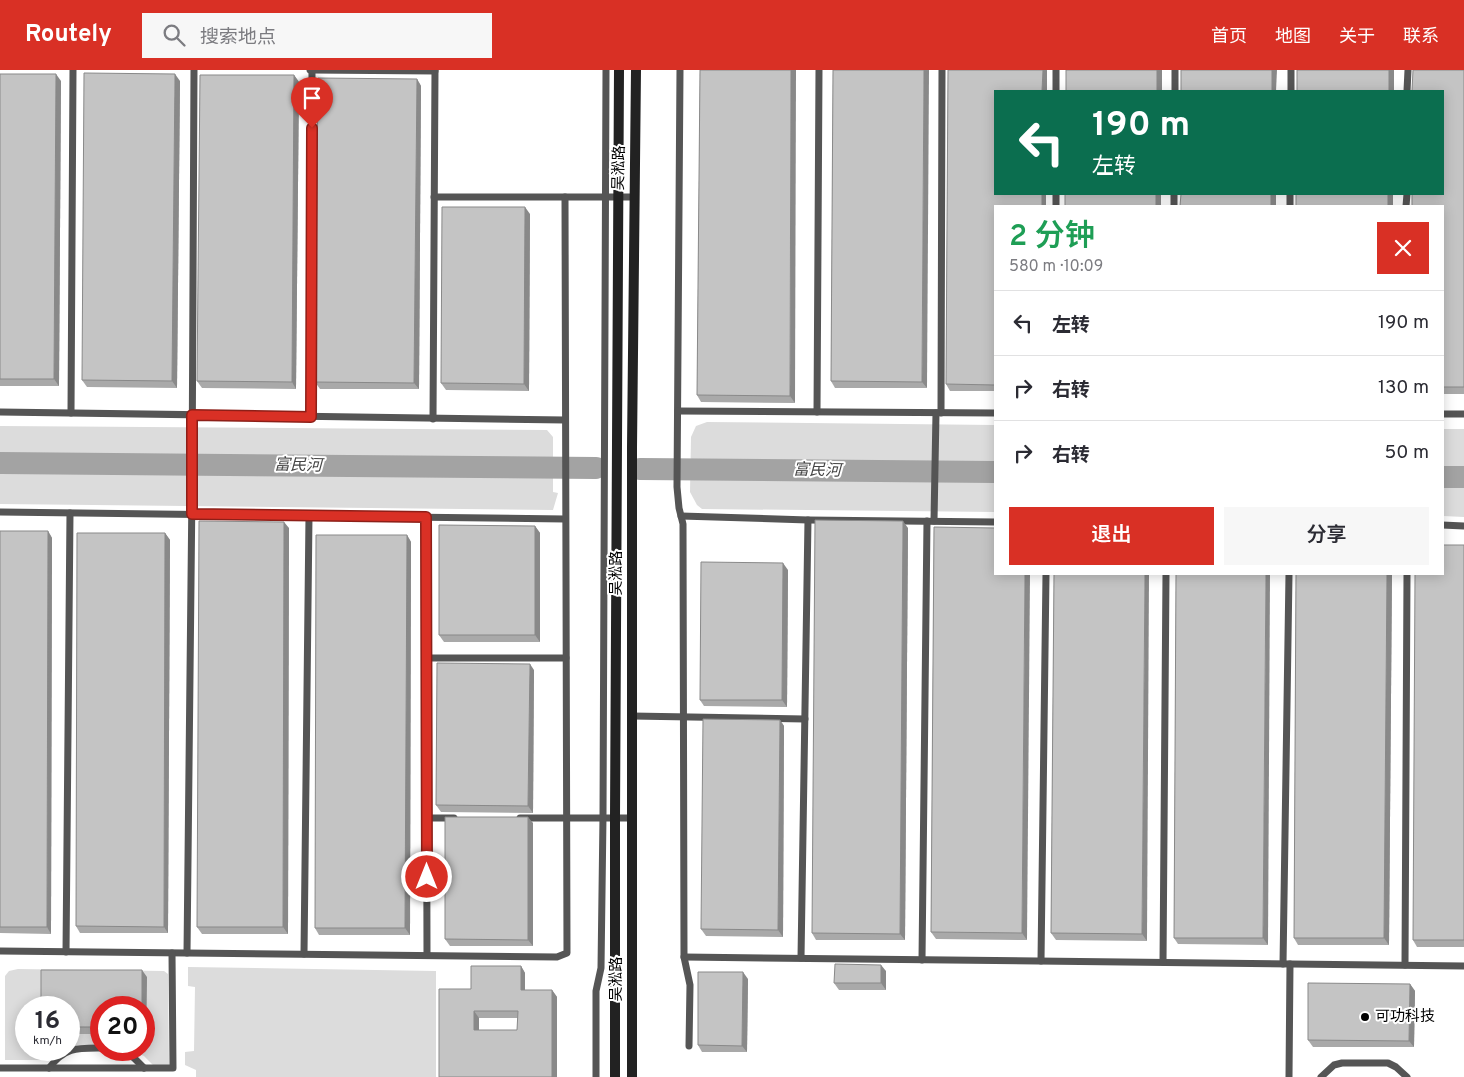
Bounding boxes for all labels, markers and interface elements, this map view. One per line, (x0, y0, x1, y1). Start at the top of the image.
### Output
search box (142, 13, 492, 58)
text: Routely (25, 20, 112, 50)
icon: search (160, 21, 188, 49)
text: 搜索地点 (200, 26, 276, 50)
text: 首页 (1211, 26, 1247, 49)
text: 地图 (1275, 26, 1311, 49)
text: 关于 (1339, 26, 1375, 49)
text: 联系 (1403, 26, 1439, 49)
pin (291, 77, 333, 128)
icon: arrive (298, 84, 326, 112)
text: 190 m (1092, 104, 1190, 148)
icon: left (1009, 110, 1074, 175)
street label: 吴淞路 (610, 145, 630, 191)
text: 左转 (1092, 154, 1136, 181)
text: 2 分钟 (1009, 219, 1095, 256)
button: close (1377, 222, 1429, 274)
text: 580 m · 10:09 (1009, 257, 1103, 277)
icon: left (1009, 309, 1037, 337)
text: 190 m (1378, 311, 1429, 335)
text: 左转 (1052, 314, 1090, 338)
icon: right (1009, 374, 1037, 402)
text: 130 m (1378, 376, 1429, 400)
text: 右转 (1052, 379, 1090, 403)
icon: right (1009, 439, 1037, 467)
text: 50 m (1384, 441, 1429, 465)
text: 右转 (1052, 444, 1090, 468)
water label: 富民河 (274, 456, 325, 476)
water label: 富民河 (793, 461, 844, 481)
button: 退出 (1009, 507, 1214, 565)
button: 分享 (1224, 507, 1429, 565)
street label: 吴淞路 (608, 550, 627, 596)
position arrow (400, 850, 452, 902)
street label: 吴淞路 (608, 956, 627, 1002)
speed limit sign: 20 (90, 996, 155, 1061)
text: 16 (35, 1006, 60, 1038)
place label: 可功科技 (1375, 1008, 1435, 1027)
marker: 可功科技 (1359, 1011, 1371, 1023)
text: km/h (33, 1033, 62, 1049)

